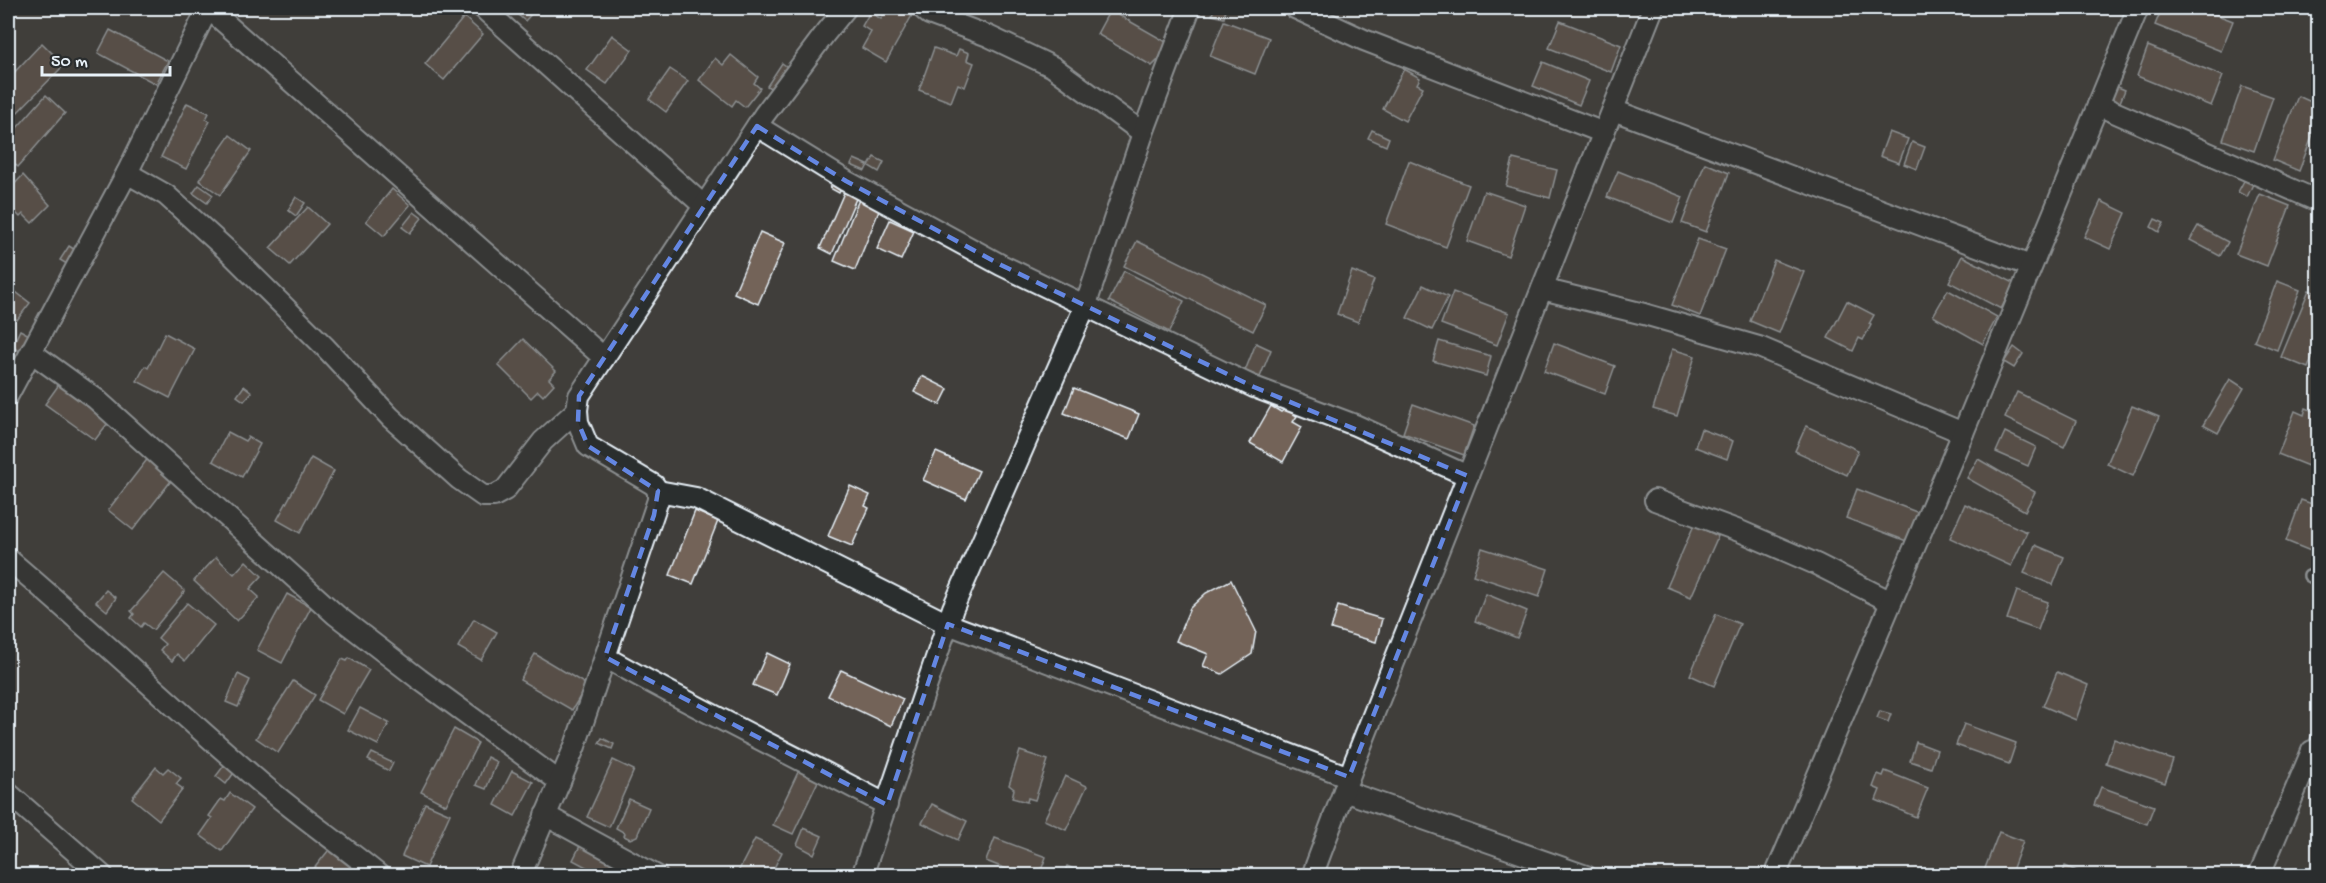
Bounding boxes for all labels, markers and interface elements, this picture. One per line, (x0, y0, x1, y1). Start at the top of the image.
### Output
scale bar (42, 39, 170, 77)
text: 50 m (51, 52, 88, 73)

